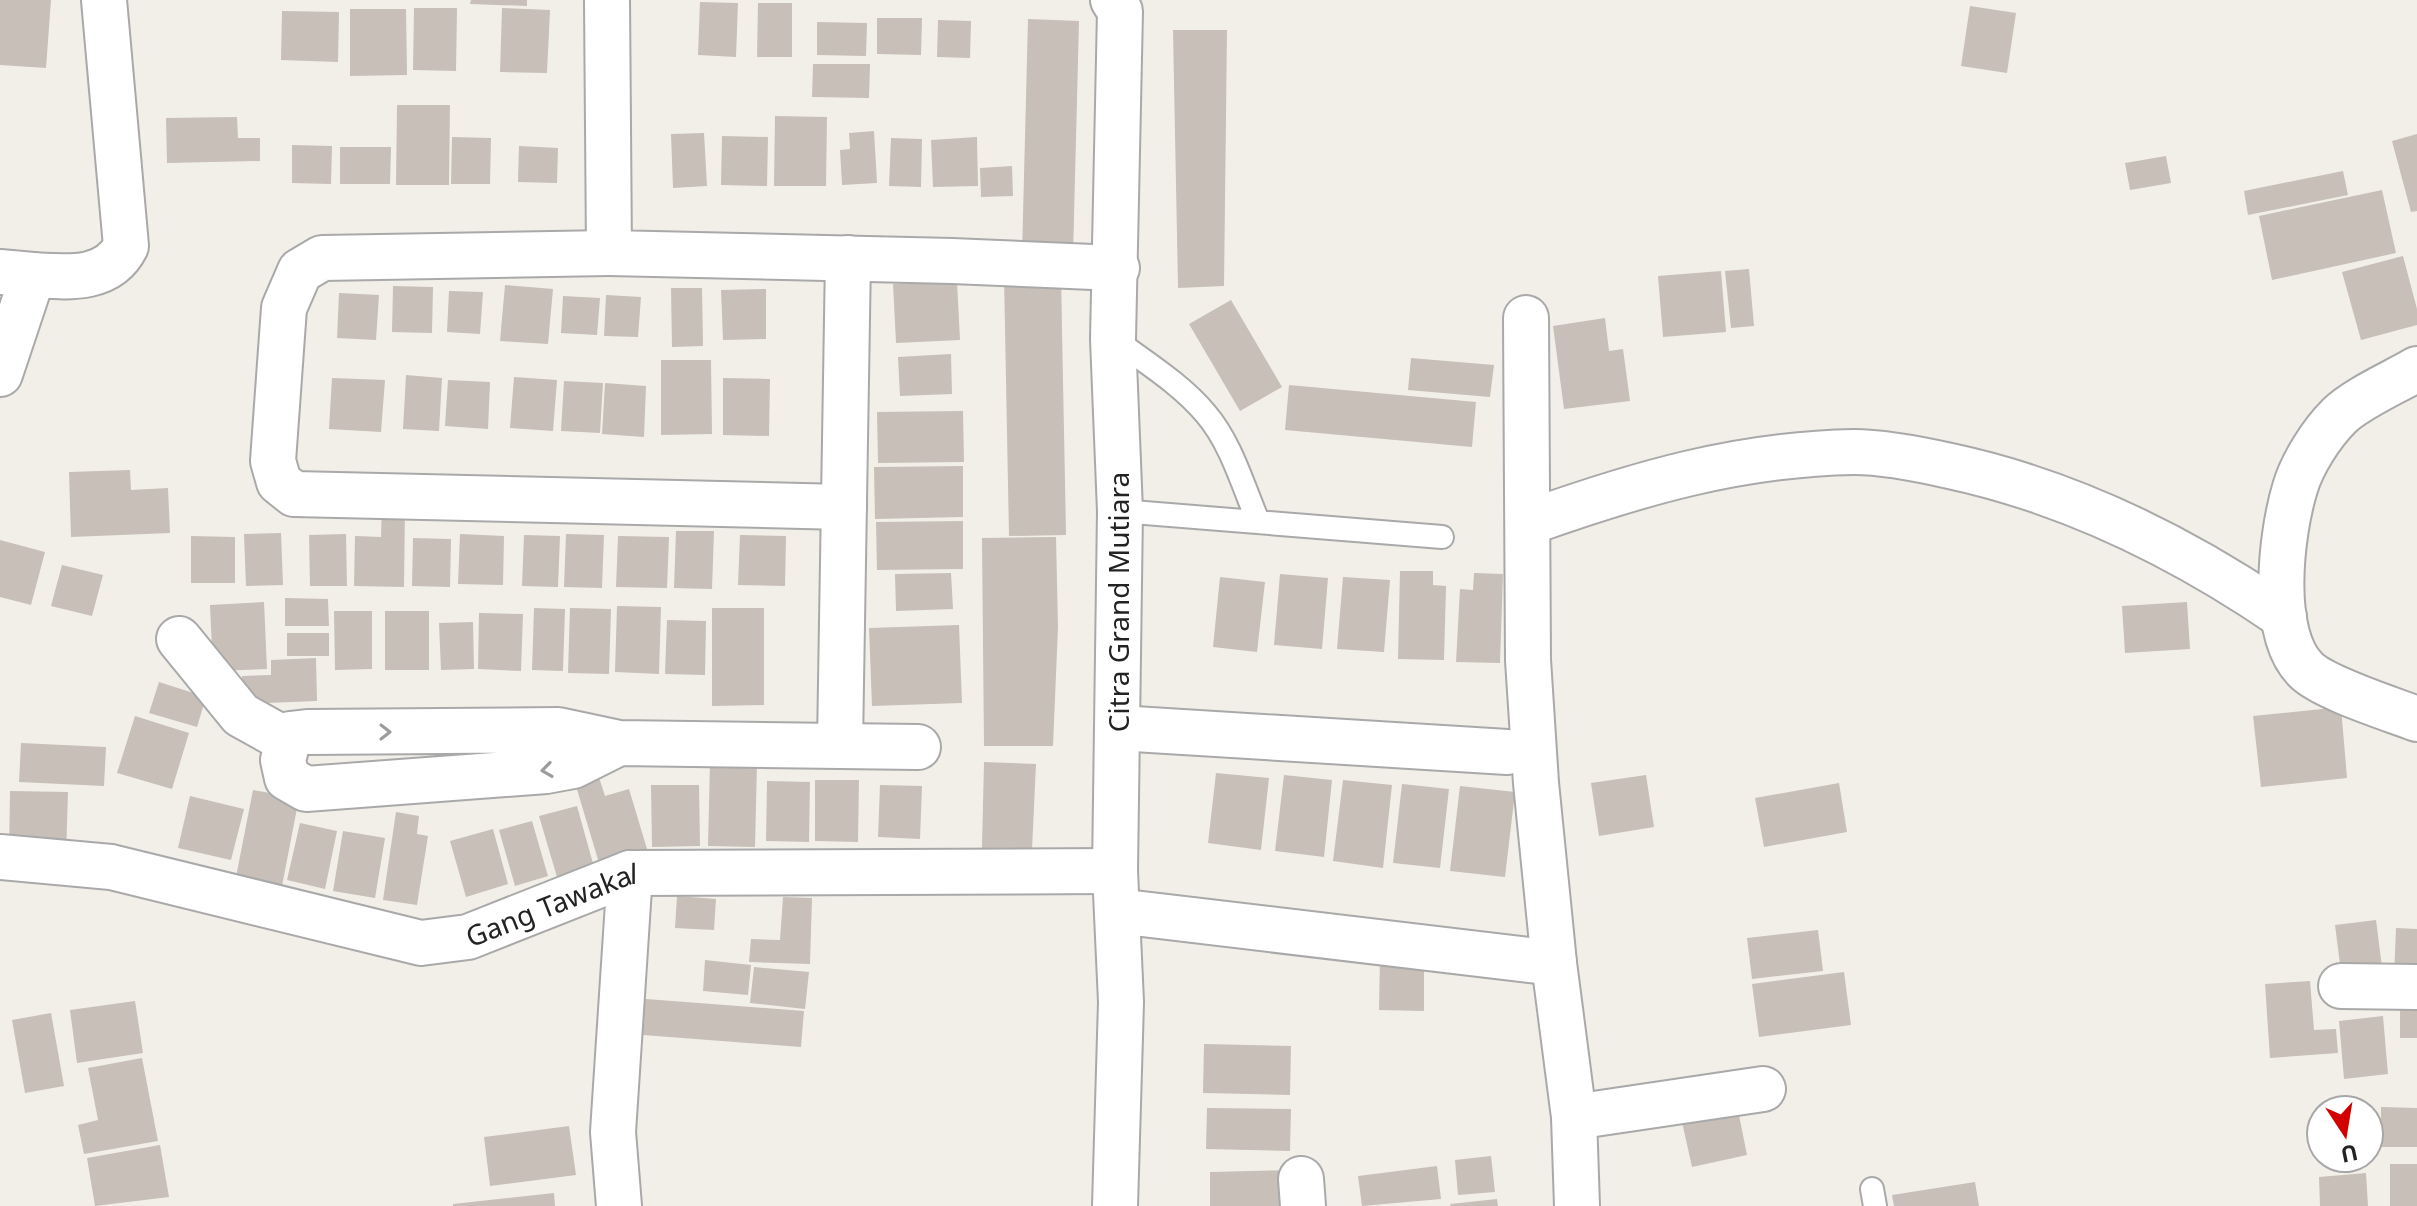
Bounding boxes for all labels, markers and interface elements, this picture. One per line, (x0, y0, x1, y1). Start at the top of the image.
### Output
street label: Citra Grand Mutiara (1099, 472, 1137, 732)
one-way arrow (379, 723, 392, 741)
one-way arrow (540, 761, 554, 778)
street label: Gang Tawakal (460, 854, 637, 955)
north arrow (2305, 1094, 2385, 1174)
text: U (2338, 1138, 2361, 1171)

